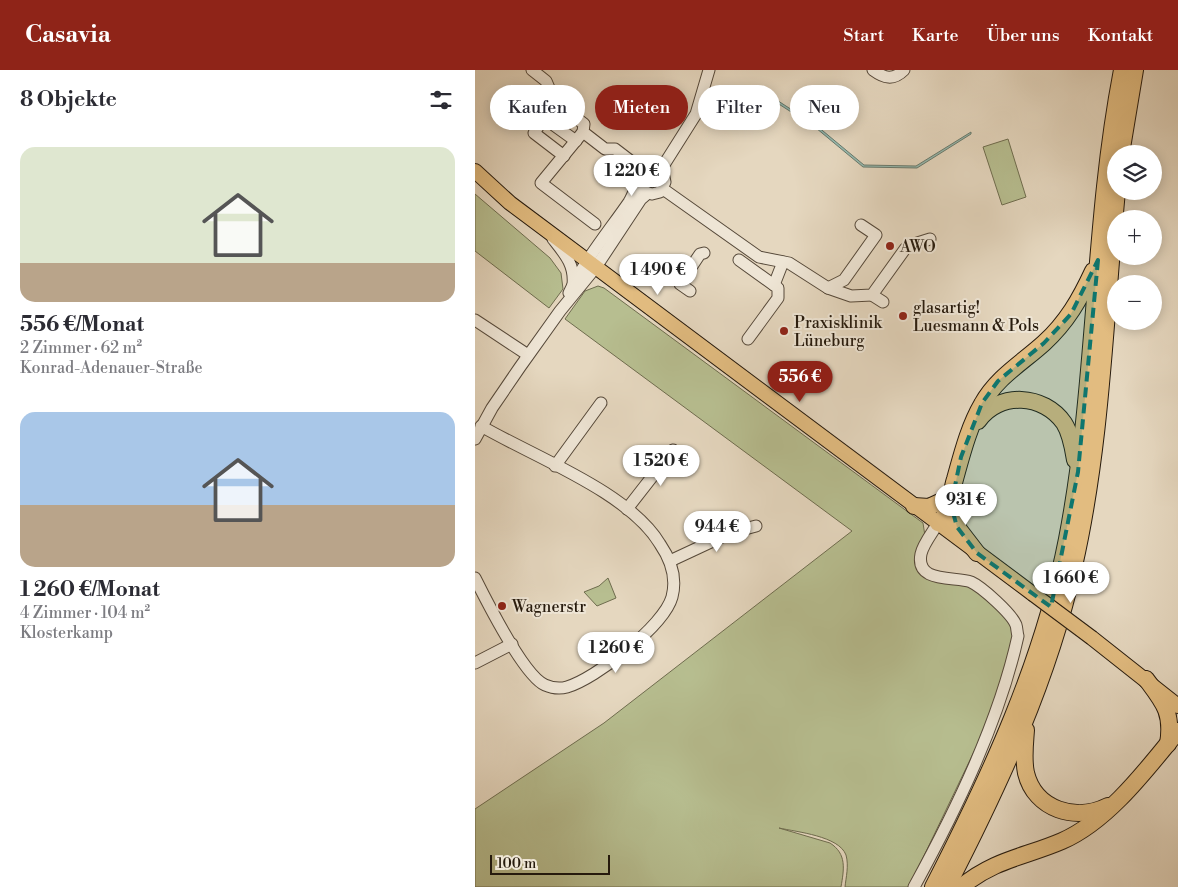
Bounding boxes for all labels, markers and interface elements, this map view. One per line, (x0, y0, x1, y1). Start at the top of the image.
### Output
text: Casavia (25, 20, 111, 50)
text: Start (843, 24, 884, 47)
text: Karte (912, 24, 959, 47)
text: Über uns (987, 24, 1060, 47)
text: Kontakt (1088, 24, 1153, 47)
chip: Kaufen (490, 85, 585, 130)
chip: Mieten (595, 85, 688, 130)
chip: Filter (698, 85, 780, 130)
chip: Neu (790, 85, 859, 130)
icon: filters (427, 86, 455, 114)
text: 8 Objekte (20, 87, 117, 113)
map controls (1107, 145, 1162, 330)
button: layers (1107, 145, 1162, 200)
pin: 1 220 € (586, 154, 678, 197)
text: 1 220 € (605, 161, 659, 181)
icon: home (193, 180, 283, 270)
button: + (1107, 210, 1162, 265)
place label: AWO (899, 237, 936, 257)
marker: AWO (884, 240, 896, 252)
pin: 1 490 € (612, 254, 704, 296)
text: 1 490 € (630, 260, 686, 280)
button: − (1107, 275, 1162, 330)
place label: glasartig! Luesmann & Pols (913, 298, 1039, 336)
marker: glasartig! Luesmann & Pols (897, 310, 909, 322)
text: 556 €/Monat (20, 312, 144, 338)
place label: Praxisklinik Lüneburg (794, 313, 883, 351)
marker: Praxisklinik Lüneburg (778, 325, 790, 337)
text: 2 Zimmer · 62 m² (20, 338, 142, 358)
text: Konrad-Adenauer-Straße (20, 358, 203, 378)
pin: 556 € (765, 360, 835, 403)
text: 556 € (779, 367, 821, 387)
pin: 1 520 € (615, 444, 707, 487)
icon: home (193, 445, 283, 535)
text: 1 520 € (634, 451, 688, 471)
pin: 931 € (931, 484, 1001, 526)
text: 931 € (946, 490, 986, 510)
pin: 944 € (682, 510, 752, 553)
text: 944 € (695, 517, 739, 537)
pin: 1 660 € (1025, 562, 1117, 604)
text: 1 660 € (1043, 568, 1099, 588)
text: 1 260 €/Monat (20, 577, 160, 603)
place label: Wagnerstr (511, 597, 586, 617)
marker: Wagnerstr (496, 600, 508, 612)
text: 4 Zimmer · 104 m² (20, 603, 150, 623)
text: Klosterkamp (20, 623, 113, 643)
pin: 1 260 € (570, 632, 662, 674)
text: 1 260 € (589, 638, 643, 658)
scale bar (490, 852, 610, 875)
text: 100 m (497, 855, 536, 873)

